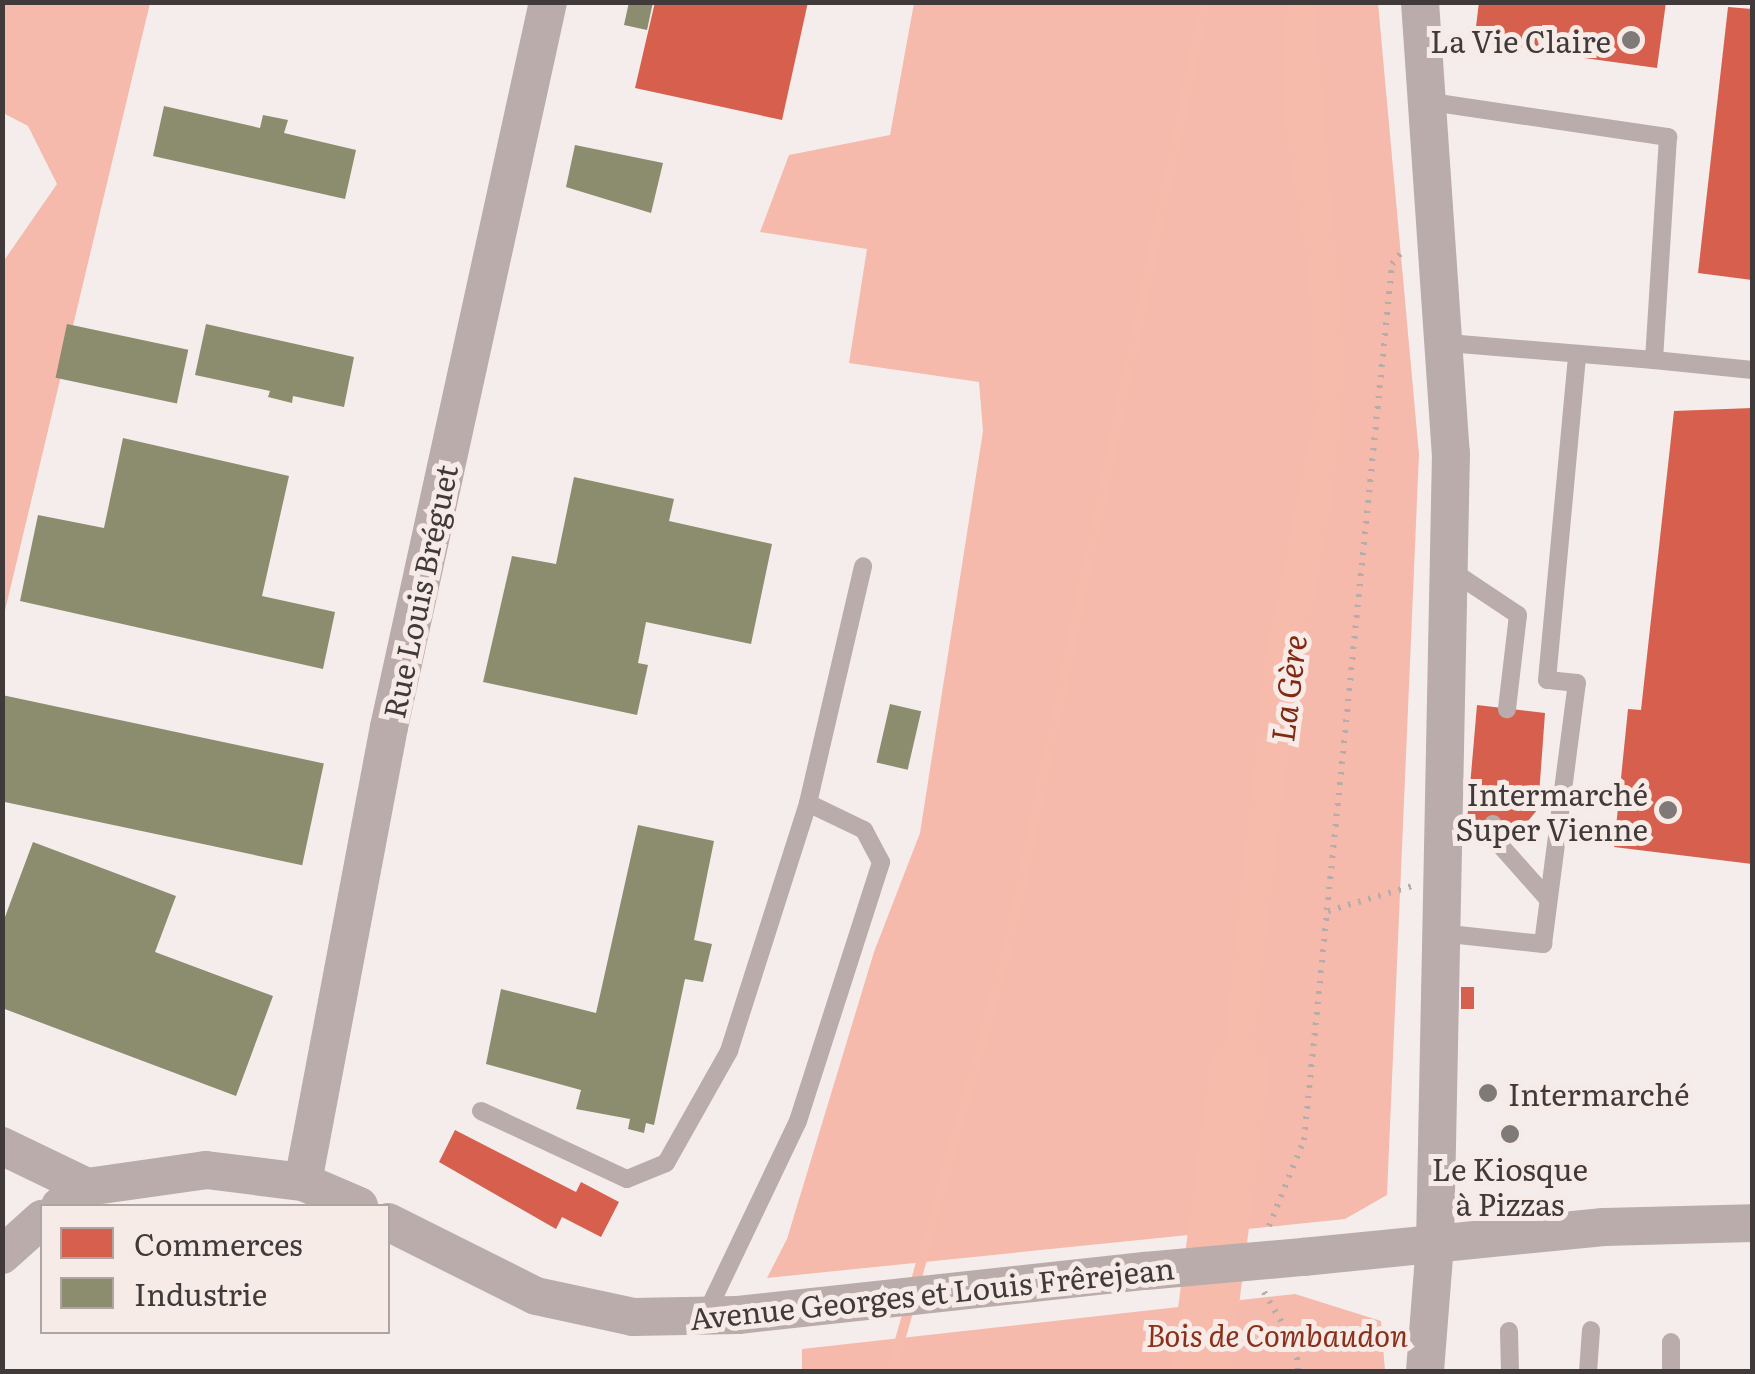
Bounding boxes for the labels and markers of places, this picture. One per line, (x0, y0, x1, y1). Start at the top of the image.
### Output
place label: La Vie Claire (1430, 22, 1611, 58)
marker: La Vie Claire (1620, 29, 1642, 51)
place label: Intermarché Super Vienne (1456, 775, 1648, 846)
marker: Intermarché Super Vienne (1657, 799, 1679, 821)
place label: Intermarché (1508, 1075, 1690, 1111)
marker: Intermarché (1477, 1082, 1499, 1104)
marker: Le Kiosque à Pizzas (1499, 1123, 1521, 1145)
place label: Le Kiosque à Pizzas (1432, 1150, 1588, 1220)

